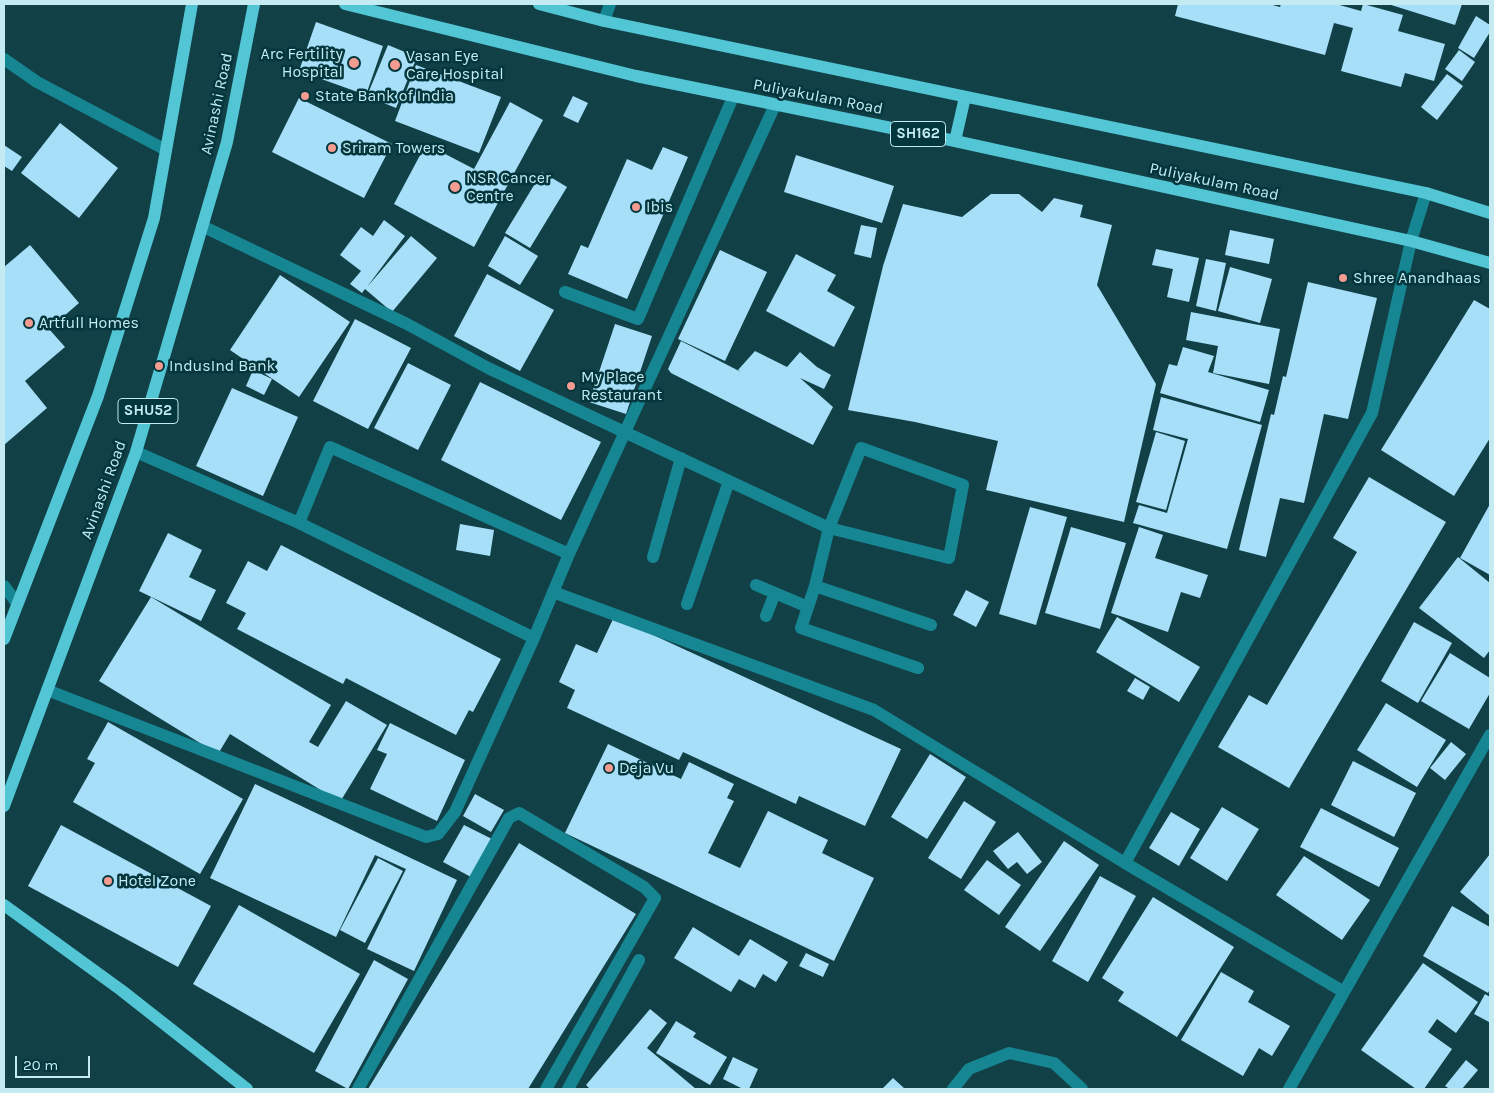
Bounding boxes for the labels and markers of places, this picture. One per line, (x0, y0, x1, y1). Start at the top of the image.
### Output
place label: Arc Fertility Hospital (261, 44, 343, 82)
place label: Vasan Eye Care Hospital (406, 46, 504, 84)
marker: Arc Fertility Hospital (347, 56, 361, 70)
marker: Vasan Eye Care Hospital (388, 58, 402, 72)
place label: State Bank of India (315, 86, 454, 106)
marker: State Bank of India (299, 90, 311, 102)
place label: Sriram Towers (342, 138, 445, 158)
marker: Sriram Towers (326, 142, 338, 154)
place label: NSR Cancer Centre (466, 168, 551, 206)
marker: NSR Cancer Centre (448, 180, 462, 194)
place label: Ibis (646, 197, 673, 217)
marker: Ibis (630, 201, 642, 213)
place label: Shree Anandhaas (1353, 268, 1481, 288)
marker: Shree Anandhaas (1337, 272, 1349, 284)
place label: Artfull Homes (39, 313, 139, 333)
marker: Artfull Homes (23, 317, 35, 329)
place label: IndusInd Bank (169, 356, 276, 376)
marker: IndusInd Bank (153, 360, 165, 372)
place label: My Place Restaurant (581, 367, 662, 405)
marker: My Place Restaurant (565, 380, 577, 392)
place label: Deja Vu (619, 758, 674, 778)
marker: Deja Vu (603, 762, 615, 774)
place label: Hotel Zone (118, 871, 196, 891)
marker: Hotel Zone (102, 875, 114, 887)

